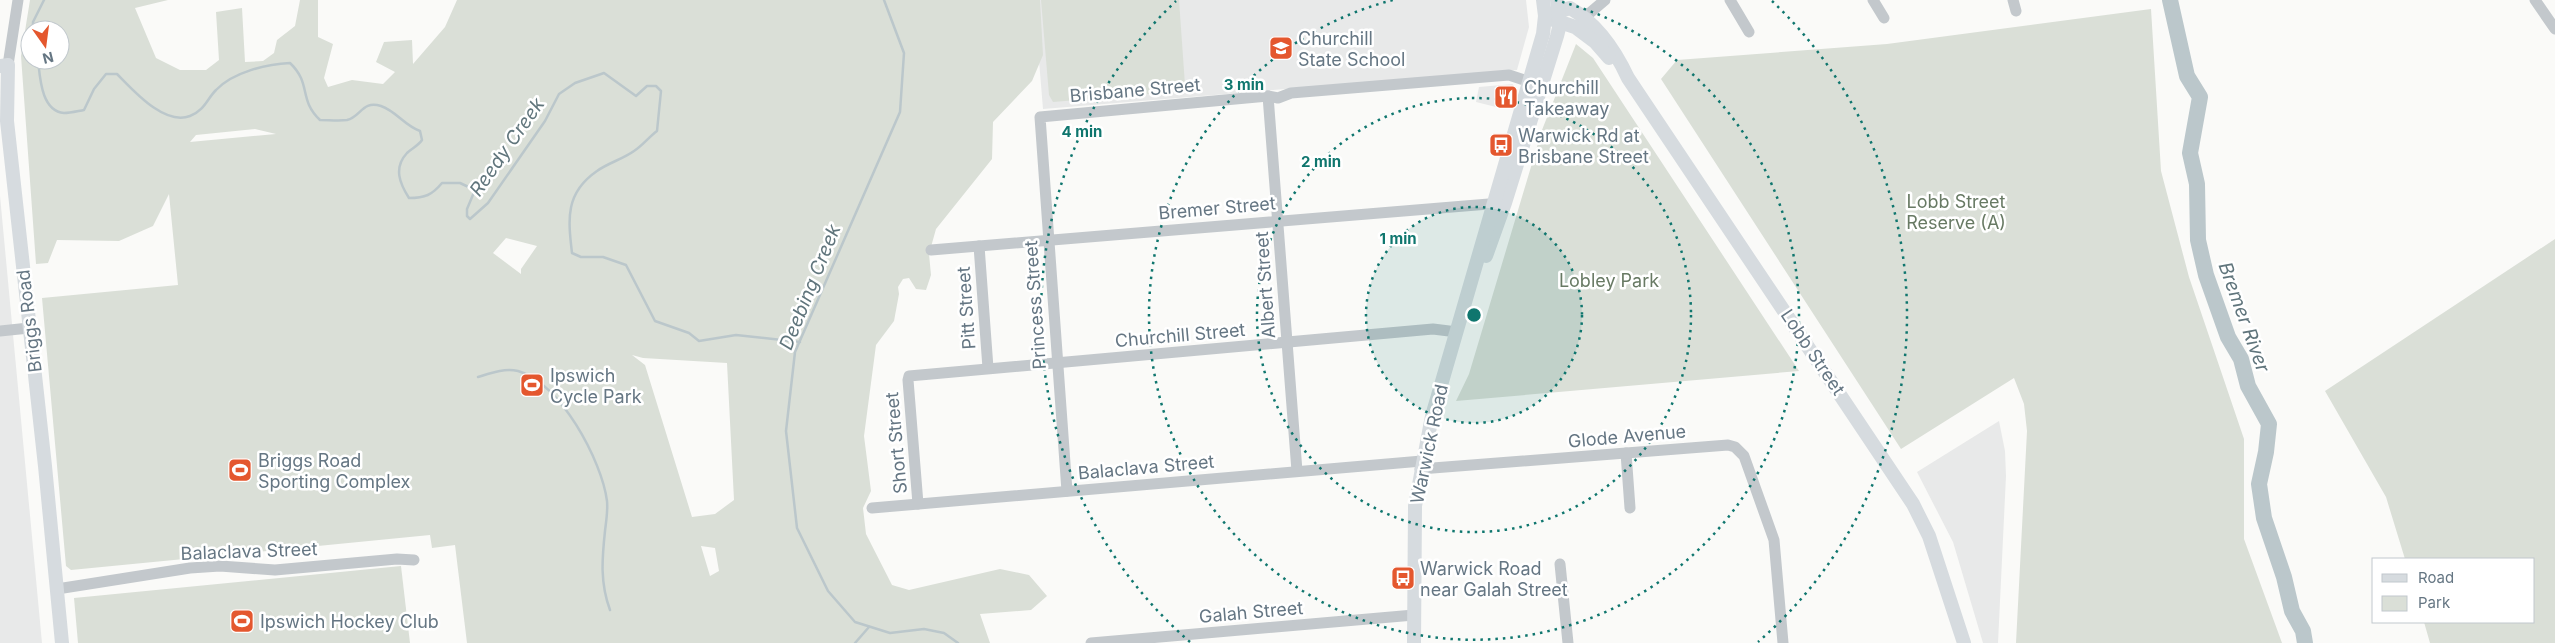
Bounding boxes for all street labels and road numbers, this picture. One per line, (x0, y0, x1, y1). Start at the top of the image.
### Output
street label: Brisbane Street (1069, 74, 1201, 106)
street label: Bremer Street (1157, 192, 1277, 224)
street label: Albert Street (1251, 231, 1279, 339)
street label: Princess Street (1020, 240, 1050, 370)
street label: Pitt Street (953, 266, 979, 350)
street label: Briggs Road (12, 268, 46, 374)
street label: Lobb Street (1777, 305, 1849, 399)
street label: Churchill Street (1114, 319, 1246, 351)
street label: Warwick Road (1406, 382, 1452, 506)
street label: Short Street (881, 391, 911, 495)
street label: Glode Avenue (1567, 420, 1687, 452)
street label: Balaclava Street (1077, 451, 1215, 483)
street label: Balaclava Street (180, 538, 318, 564)
street label: Galah Street (1198, 597, 1304, 627)

